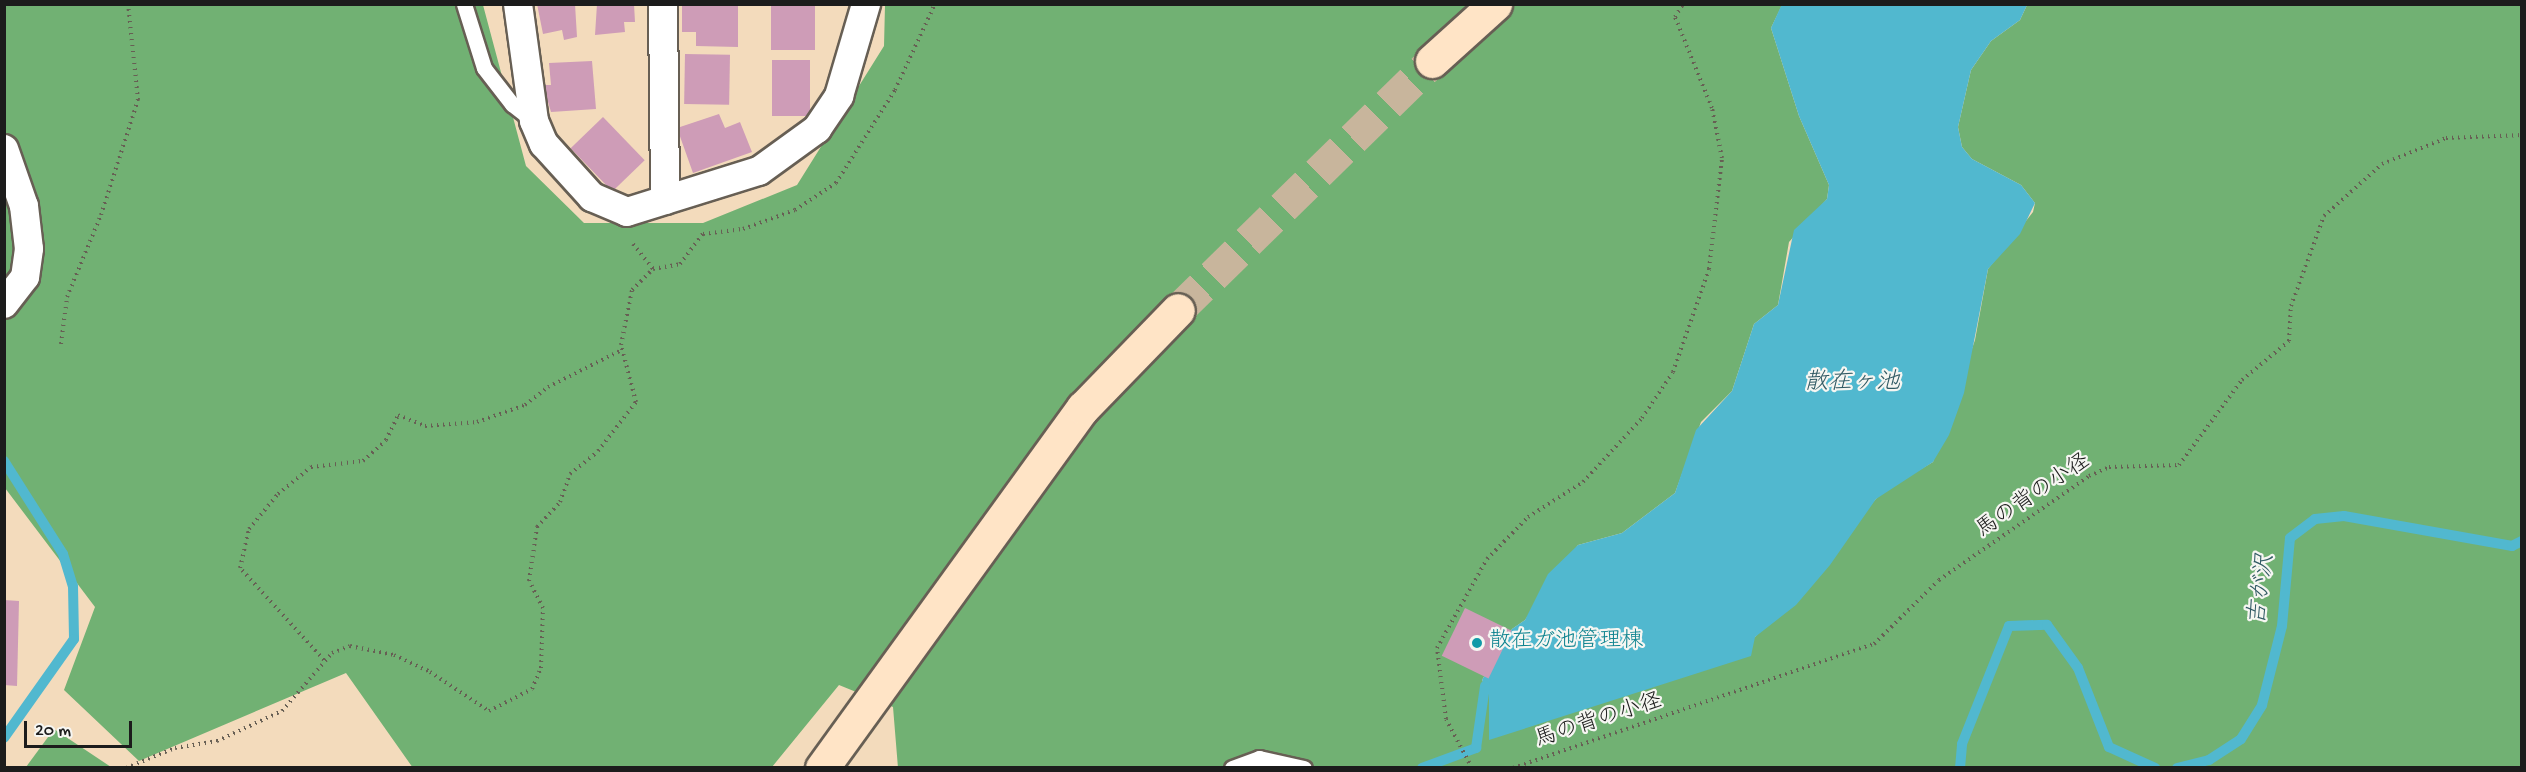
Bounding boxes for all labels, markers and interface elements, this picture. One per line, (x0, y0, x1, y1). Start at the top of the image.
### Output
water label: 散在ヶ池 (1804, 370, 1900, 398)
street label: 馬の背の小径 (1972, 449, 2096, 545)
water label: 吉が沢 (2244, 553, 2282, 627)
place label: 散在ガ池管理棟 (1489, 630, 1643, 656)
marker: 散在ガ池管理棟 (1470, 636, 1484, 650)
street label: 馬の背の小径 (1532, 689, 1666, 755)
scale bar (27, 709, 135, 747)
text: 20 m (35, 721, 71, 742)

